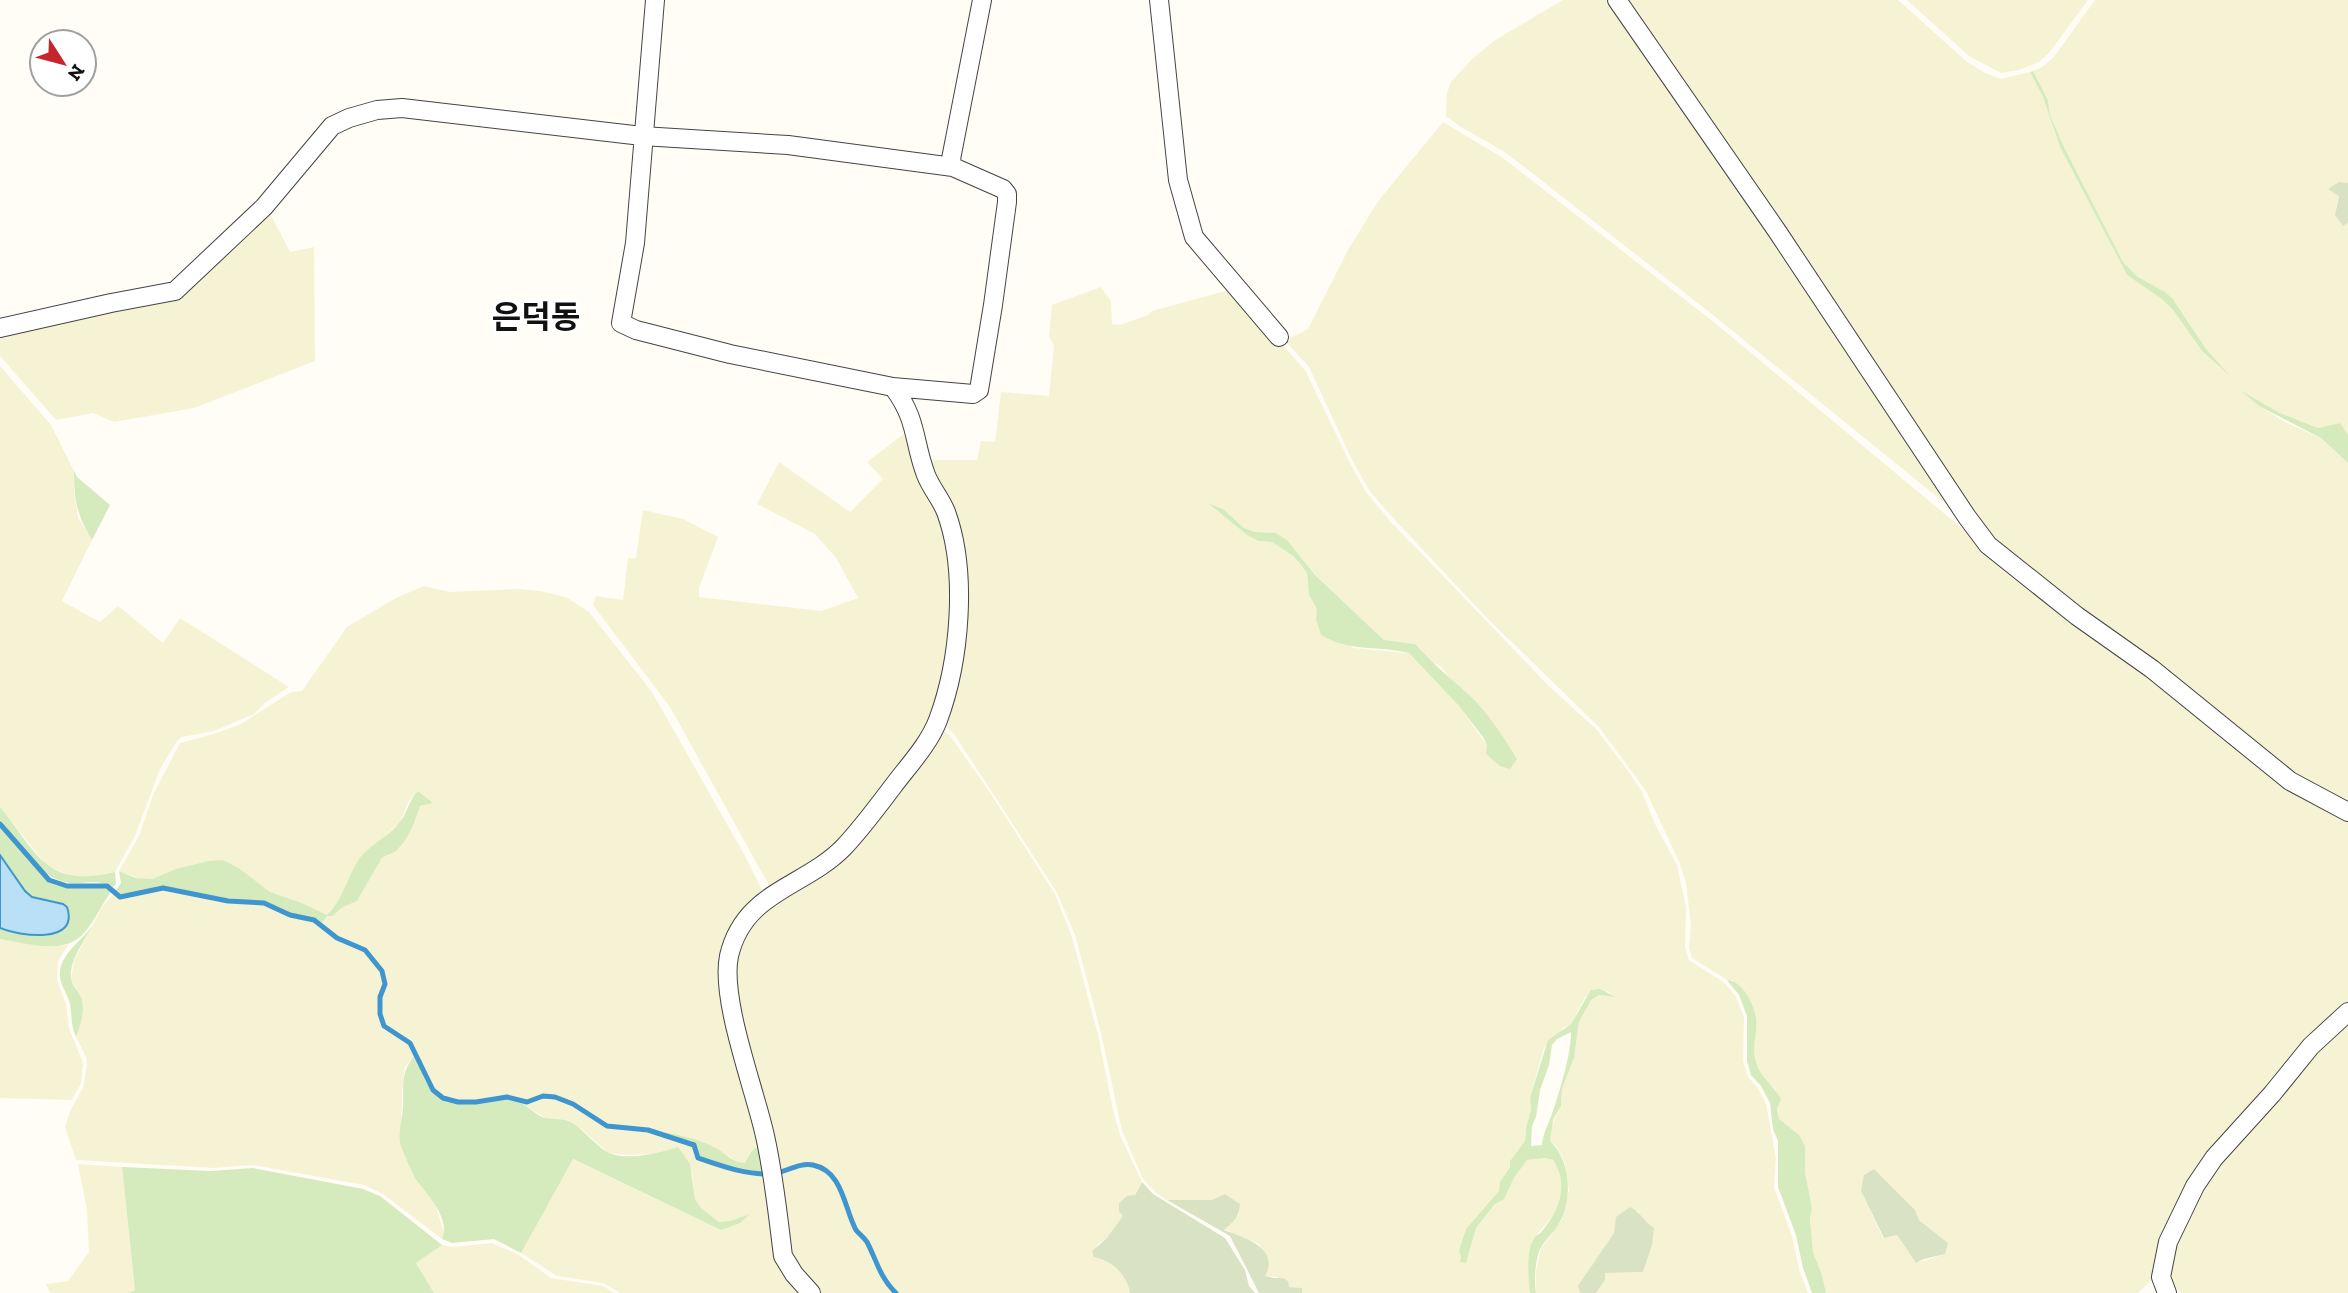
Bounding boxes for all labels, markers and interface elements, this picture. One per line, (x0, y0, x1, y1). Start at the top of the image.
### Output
north arrow (28, 28, 98, 98)
text: N (63, 60, 90, 85)
district label: 은덕동 (492, 298, 580, 336)

